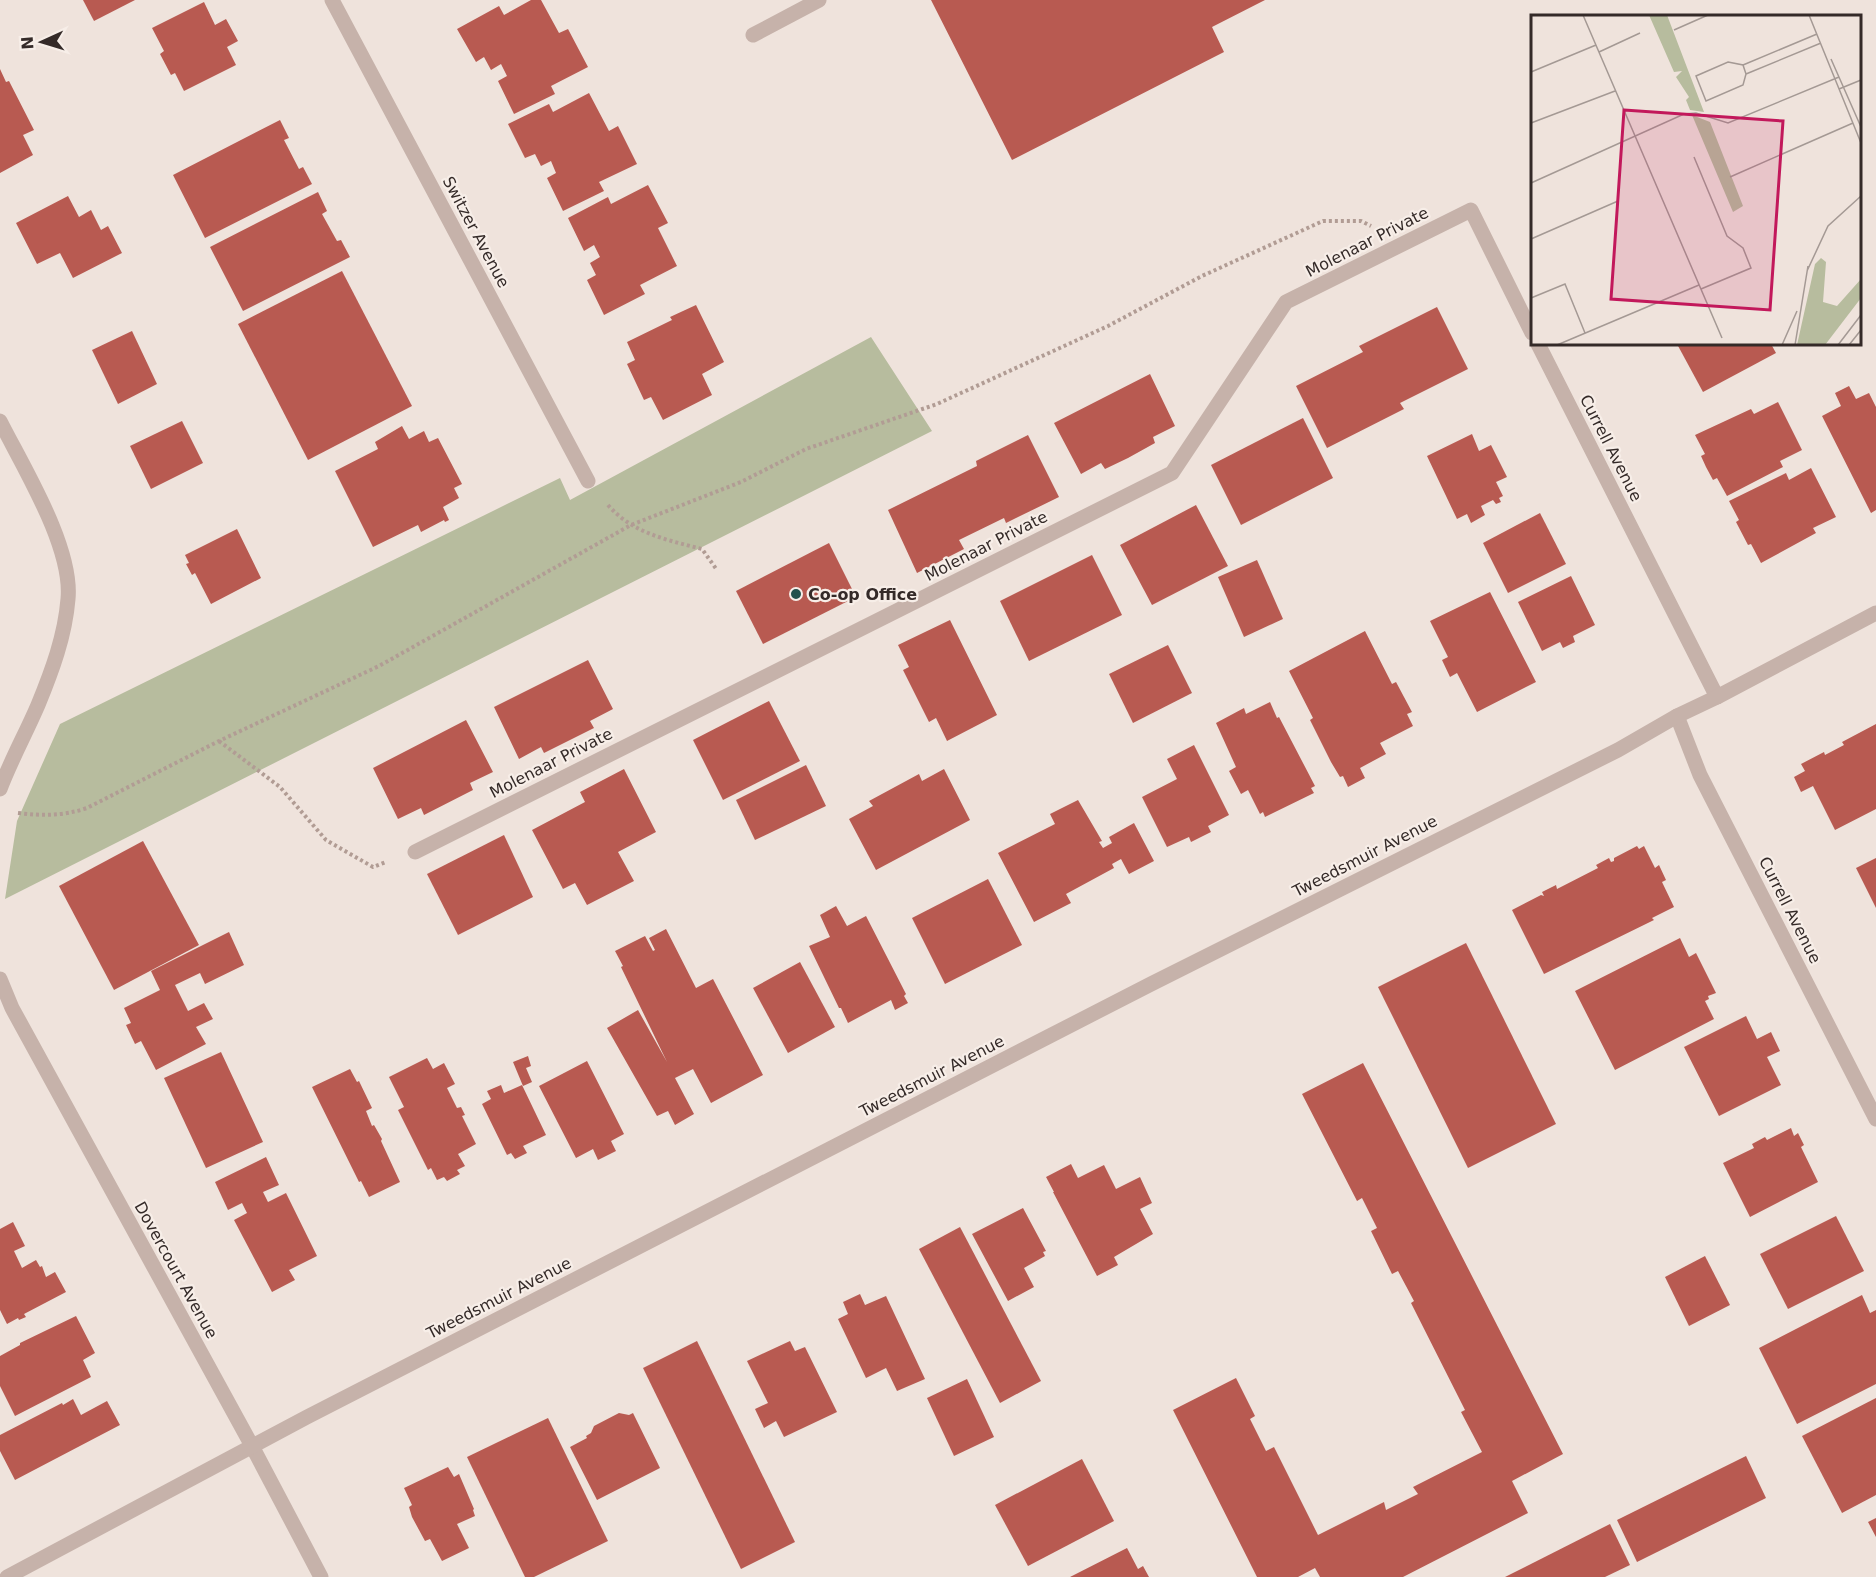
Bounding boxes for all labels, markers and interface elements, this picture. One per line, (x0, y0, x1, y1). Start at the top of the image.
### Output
north arrow (12, 12, 72, 72)
inset map (1531, 15, 1861, 345)
text: N (18, 36, 37, 50)
street label: Switzer Avenue (439, 173, 513, 291)
street label: Molenaar Private (1303, 203, 1431, 281)
street label: Currell Avenue (1576, 392, 1646, 504)
street label: Molenaar Private (922, 507, 1050, 585)
place label: Co-op Office (808, 585, 917, 604)
marker: Co-op Office (789, 587, 803, 601)
street label: Molenaar Private (487, 724, 615, 802)
street label: Tweedsmuir Avenue (1289, 811, 1440, 901)
street label: Currell Avenue (1755, 854, 1825, 966)
street label: Tweedsmuir Avenue (856, 1031, 1007, 1121)
street label: Dovercourt Avenue (130, 1198, 222, 1342)
street label: Tweedsmuir Avenue (423, 1253, 574, 1343)

